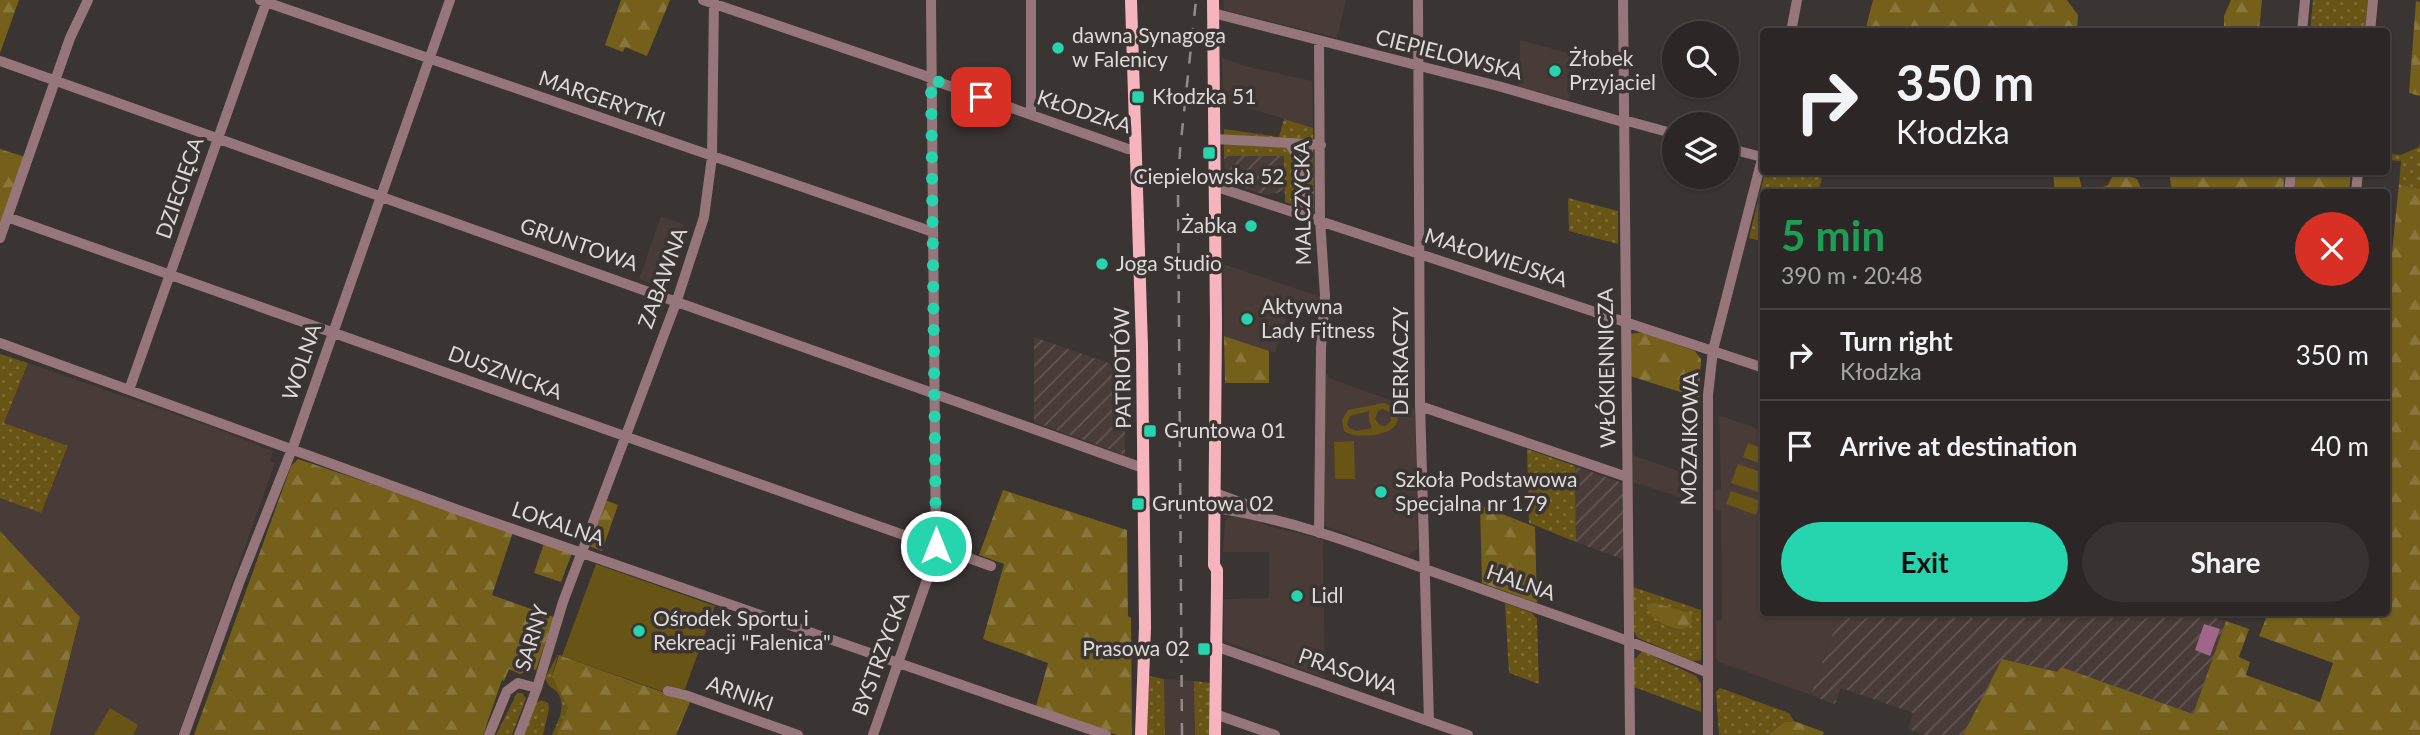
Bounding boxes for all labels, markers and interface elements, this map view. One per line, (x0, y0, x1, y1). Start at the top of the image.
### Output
map controls (1662, 21, 1739, 189)
button: search (1662, 21, 1739, 98)
place label: dawna Synagoga w Falenicy (1072, 22, 1226, 71)
street label: CIEPIELOWSKA (1373, 23, 1526, 84)
marker: dawna Synagoga w Falenicy (1050, 40, 1066, 56)
place label: Żłobek Przyjaciel (1569, 45, 1656, 94)
text: 350 m (1896, 53, 2034, 111)
icon: right (1781, 56, 1872, 147)
marker: Żłobek Przyjaciel (1547, 63, 1563, 79)
street label: MARGERYTKI (536, 64, 669, 131)
pin (951, 67, 1011, 127)
icon: arrive (962, 78, 1000, 116)
place label: Kłodzka 51 (1152, 83, 1256, 108)
street label: KŁODZKA (1034, 84, 1135, 138)
marker: Kłodzka 51 (1130, 89, 1146, 105)
button: layers (1662, 112, 1739, 189)
text: Kłodzka (1896, 112, 2010, 151)
street label: DZIECIĘCA (150, 133, 208, 242)
street label: MALCZYCKA (1288, 140, 1315, 266)
marker: Ciepielowska 52 (1201, 145, 1217, 161)
place label: Ciepielowska 52 (1133, 163, 1285, 188)
text: 5 min (1781, 210, 1885, 260)
street label: GRUNTOWA (517, 212, 643, 276)
place label: Żabka (1181, 212, 1237, 237)
button: close (2295, 212, 2369, 286)
marker: Żabka (1243, 218, 1259, 234)
street label: MAŁOWIEJSKA (1422, 222, 1572, 292)
street label: ZABAWNA (632, 223, 692, 331)
place label: Joga Studio (1116, 250, 1222, 275)
marker: Joga Studio (1094, 256, 1110, 272)
text: 390 m · 20:48 (1781, 261, 1923, 289)
street label: WŁÓKIENNICZA (1592, 287, 1619, 448)
place label: Aktywna Lady Fitness (1261, 293, 1375, 342)
street label: DERKACZY (1387, 306, 1412, 415)
street label: PATRIOTÓW (1108, 307, 1135, 429)
marker: Aktywna Lady Fitness (1239, 311, 1255, 327)
street label: WOLNA (276, 319, 326, 403)
text: Turn right (1840, 325, 1953, 357)
icon: right (1781, 336, 1819, 374)
street label: DUSZNICKA (445, 339, 567, 404)
text: 350 m (2296, 339, 2369, 371)
text: Kłodzka (1840, 357, 1922, 385)
street label: MOZAIKOWA (1675, 371, 1702, 506)
place label: Gruntowa 01 (1164, 417, 1286, 442)
marker: Gruntowa 01 (1142, 423, 1158, 439)
icon: arrive (1781, 427, 1819, 465)
text: Arrive at destination (1840, 430, 2077, 462)
text: 40 m (2311, 430, 2369, 462)
place label: Szkoła Podstawowa Specjalna nr 179 (1395, 466, 1577, 515)
marker: Szkoła Podstawowa Specjalna nr 179 (1373, 484, 1389, 500)
place label: Gruntowa 02 (1152, 490, 1274, 515)
street label: LOKALNA (509, 495, 609, 550)
marker: Gruntowa 02 (1130, 496, 1146, 512)
position arrow (899, 509, 973, 583)
button: Exit (1781, 522, 2068, 602)
button: Share (2082, 522, 2369, 602)
street label: HALNA (1484, 558, 1560, 605)
place label: Lidl (1311, 582, 1344, 607)
street label: BYSTRZYCKA (846, 587, 914, 719)
marker: Lidl (1289, 588, 1305, 604)
street label: SARNY (509, 601, 553, 674)
place label: Ośrodek Sportu i Rekreacji "Falenica" (653, 605, 831, 654)
marker: Ośrodek Sportu i Rekreacji "Falenica" (631, 623, 647, 639)
place label: Prasowa 02 (1082, 635, 1190, 660)
marker: Prasowa 02 (1196, 641, 1212, 657)
street label: PRASOWA (1296, 642, 1402, 699)
street label: ARNIKI (704, 670, 777, 716)

